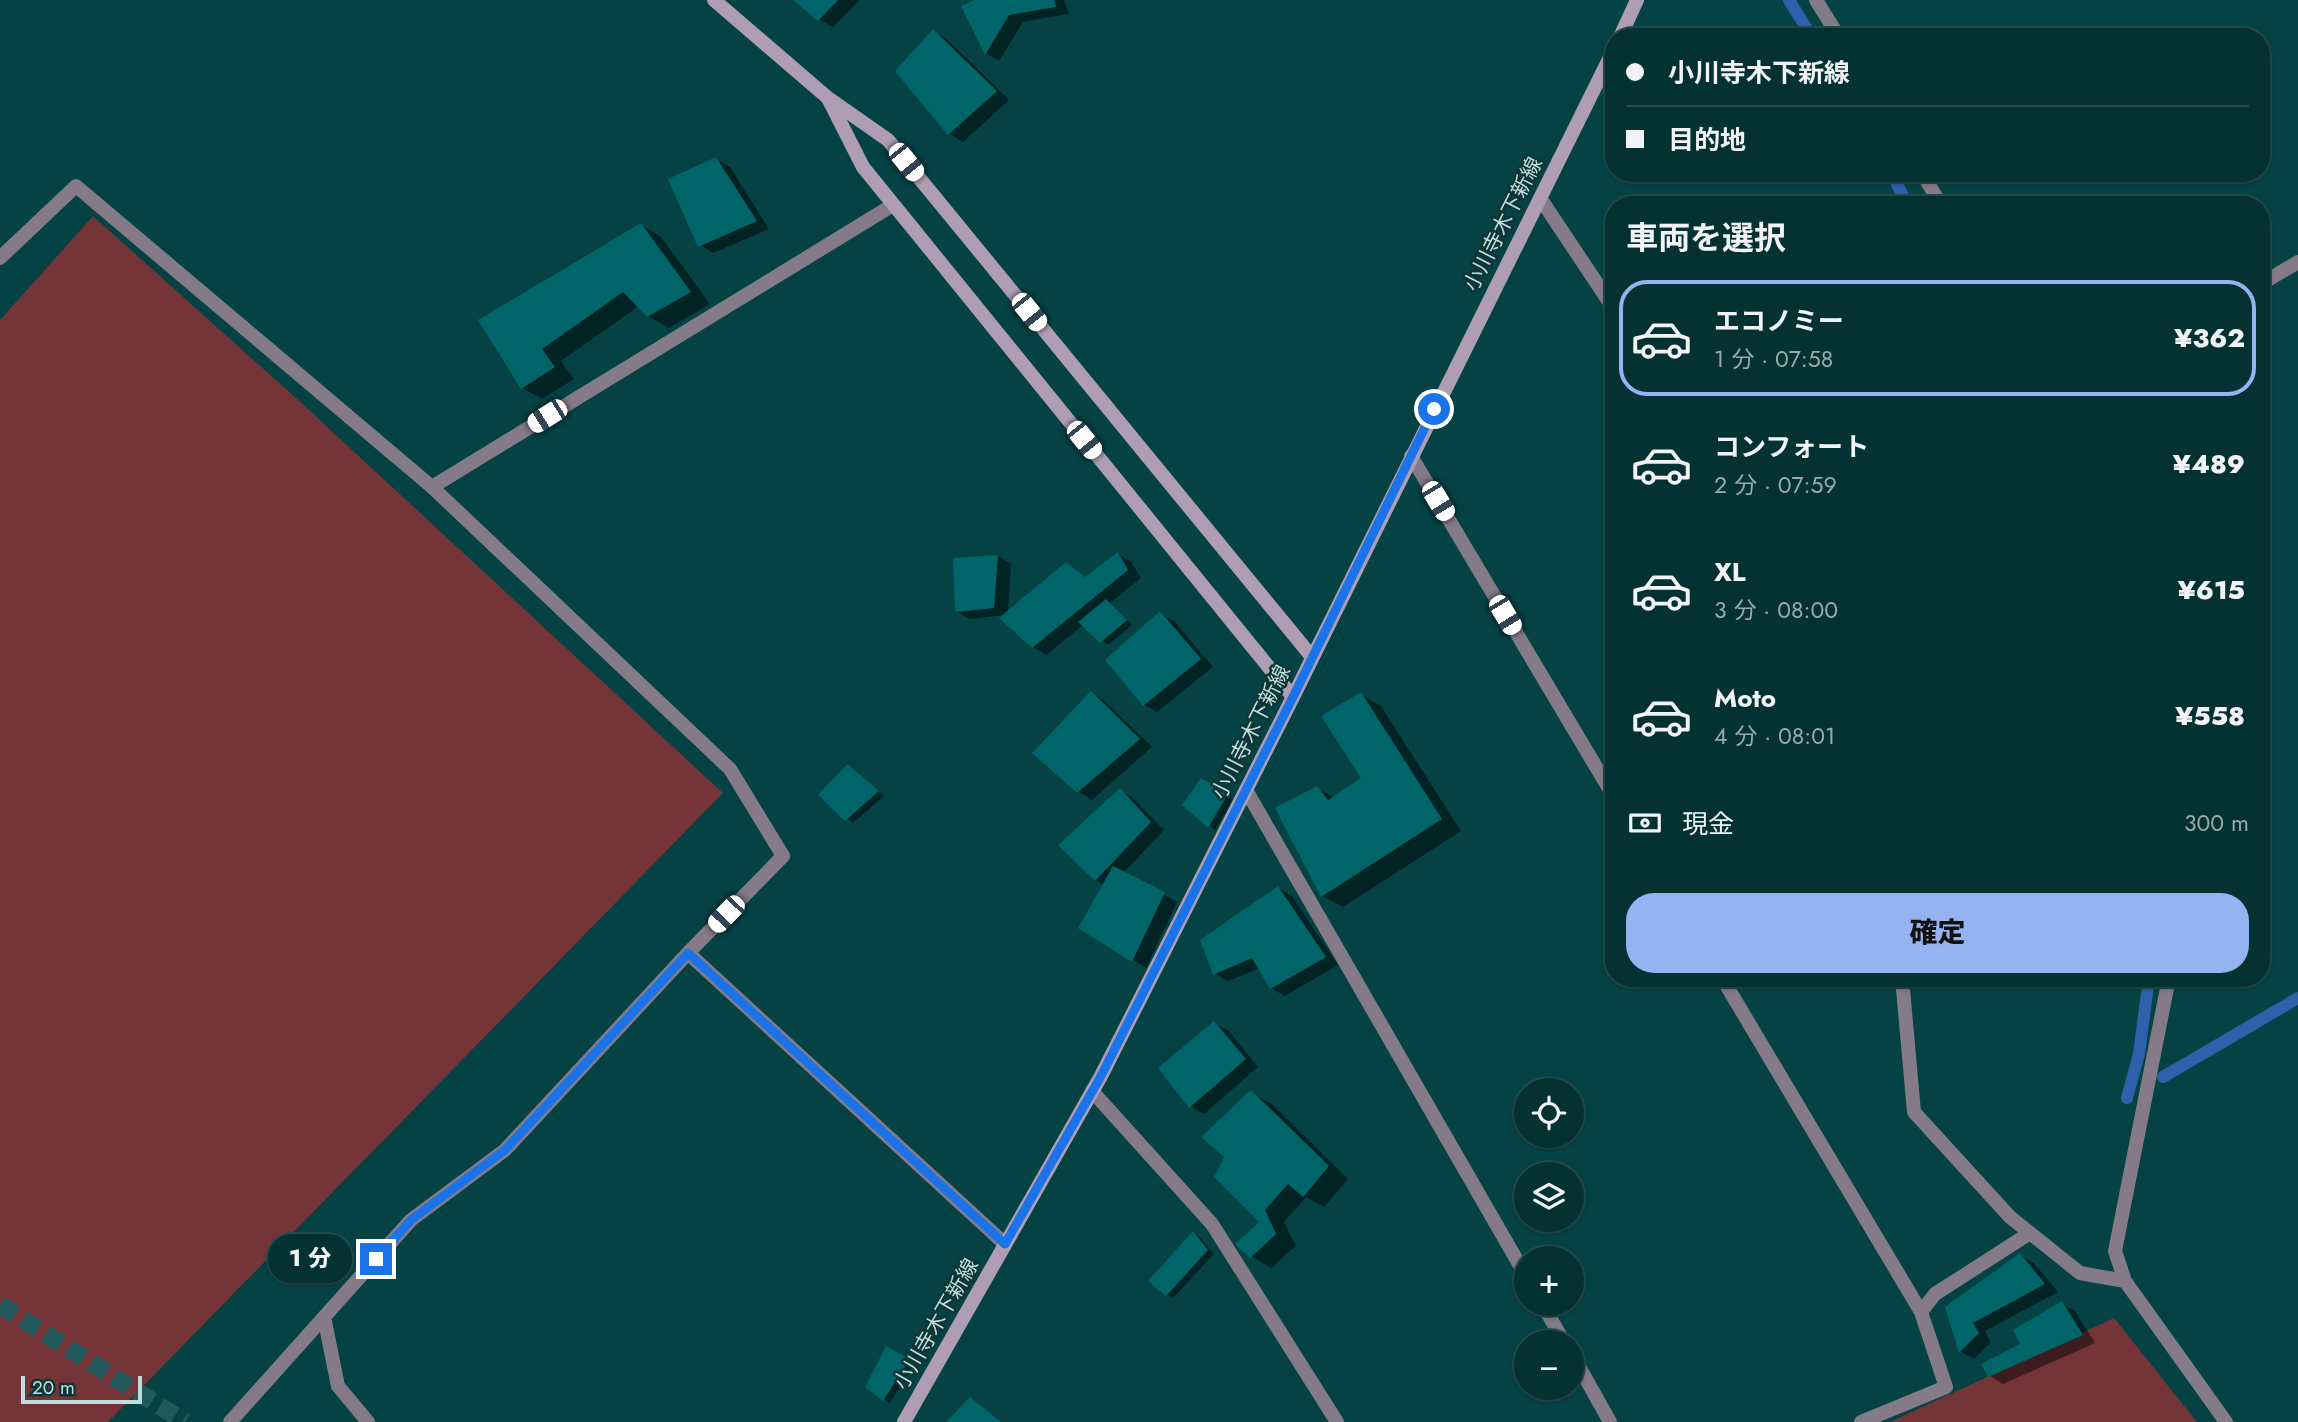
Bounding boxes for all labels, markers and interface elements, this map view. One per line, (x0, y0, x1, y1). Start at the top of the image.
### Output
text: 小川寺木下新線 (1668, 54, 1850, 92)
text: 目的地 (1668, 121, 1746, 159)
car (885, 139, 928, 185)
street label: 小川寺木下新線 (1456, 152, 1550, 296)
text: 車両を選択 (1626, 215, 1786, 261)
car (1008, 289, 1051, 335)
text: エコノミー (1714, 302, 1844, 340)
icon: car (1630, 307, 1693, 370)
text: ¥362 (2174, 319, 2245, 357)
text: 1 分 · 07:58 (1714, 342, 1833, 376)
route start (1418, 393, 1450, 425)
car (524, 396, 571, 436)
car (1063, 417, 1106, 463)
text: コンフォート (1714, 428, 1869, 466)
icon: car (1630, 433, 1693, 496)
text: ¥489 (2173, 445, 2245, 483)
text: 2 分 · 07:59 (1714, 468, 1837, 502)
car (1419, 478, 1458, 524)
text: XL (1714, 553, 1746, 591)
icon: car (1630, 559, 1693, 622)
text: ¥615 (2178, 571, 2245, 609)
car (1486, 592, 1525, 638)
text: 3 分 · 08:00 (1714, 593, 1838, 627)
street label: 小川寺木下新線 (1204, 660, 1298, 804)
text: Moto (1714, 679, 1776, 717)
icon: car (1630, 685, 1693, 748)
text: ¥558 (2175, 697, 2245, 735)
text: 4 分 · 08:01 (1714, 719, 1835, 753)
icon: cash (1626, 804, 1664, 842)
text: 現金 (1682, 805, 1734, 843)
text: 300 m (2184, 806, 2249, 840)
car (704, 892, 749, 936)
button: 確定 (1626, 893, 2249, 973)
map controls (1514, 1078, 1584, 1400)
button: locate (1514, 1078, 1584, 1148)
button: layers (1514, 1162, 1584, 1232)
callout: 1 分 (268, 1234, 352, 1284)
text: 1 分 (289, 1241, 331, 1275)
route end (360, 1243, 392, 1275)
button: + (1514, 1246, 1584, 1316)
street label: 小川寺木下新線 (886, 1253, 986, 1395)
button: − (1514, 1330, 1584, 1400)
scale bar (21, 1373, 142, 1405)
text: 20 m (32, 1374, 75, 1401)

